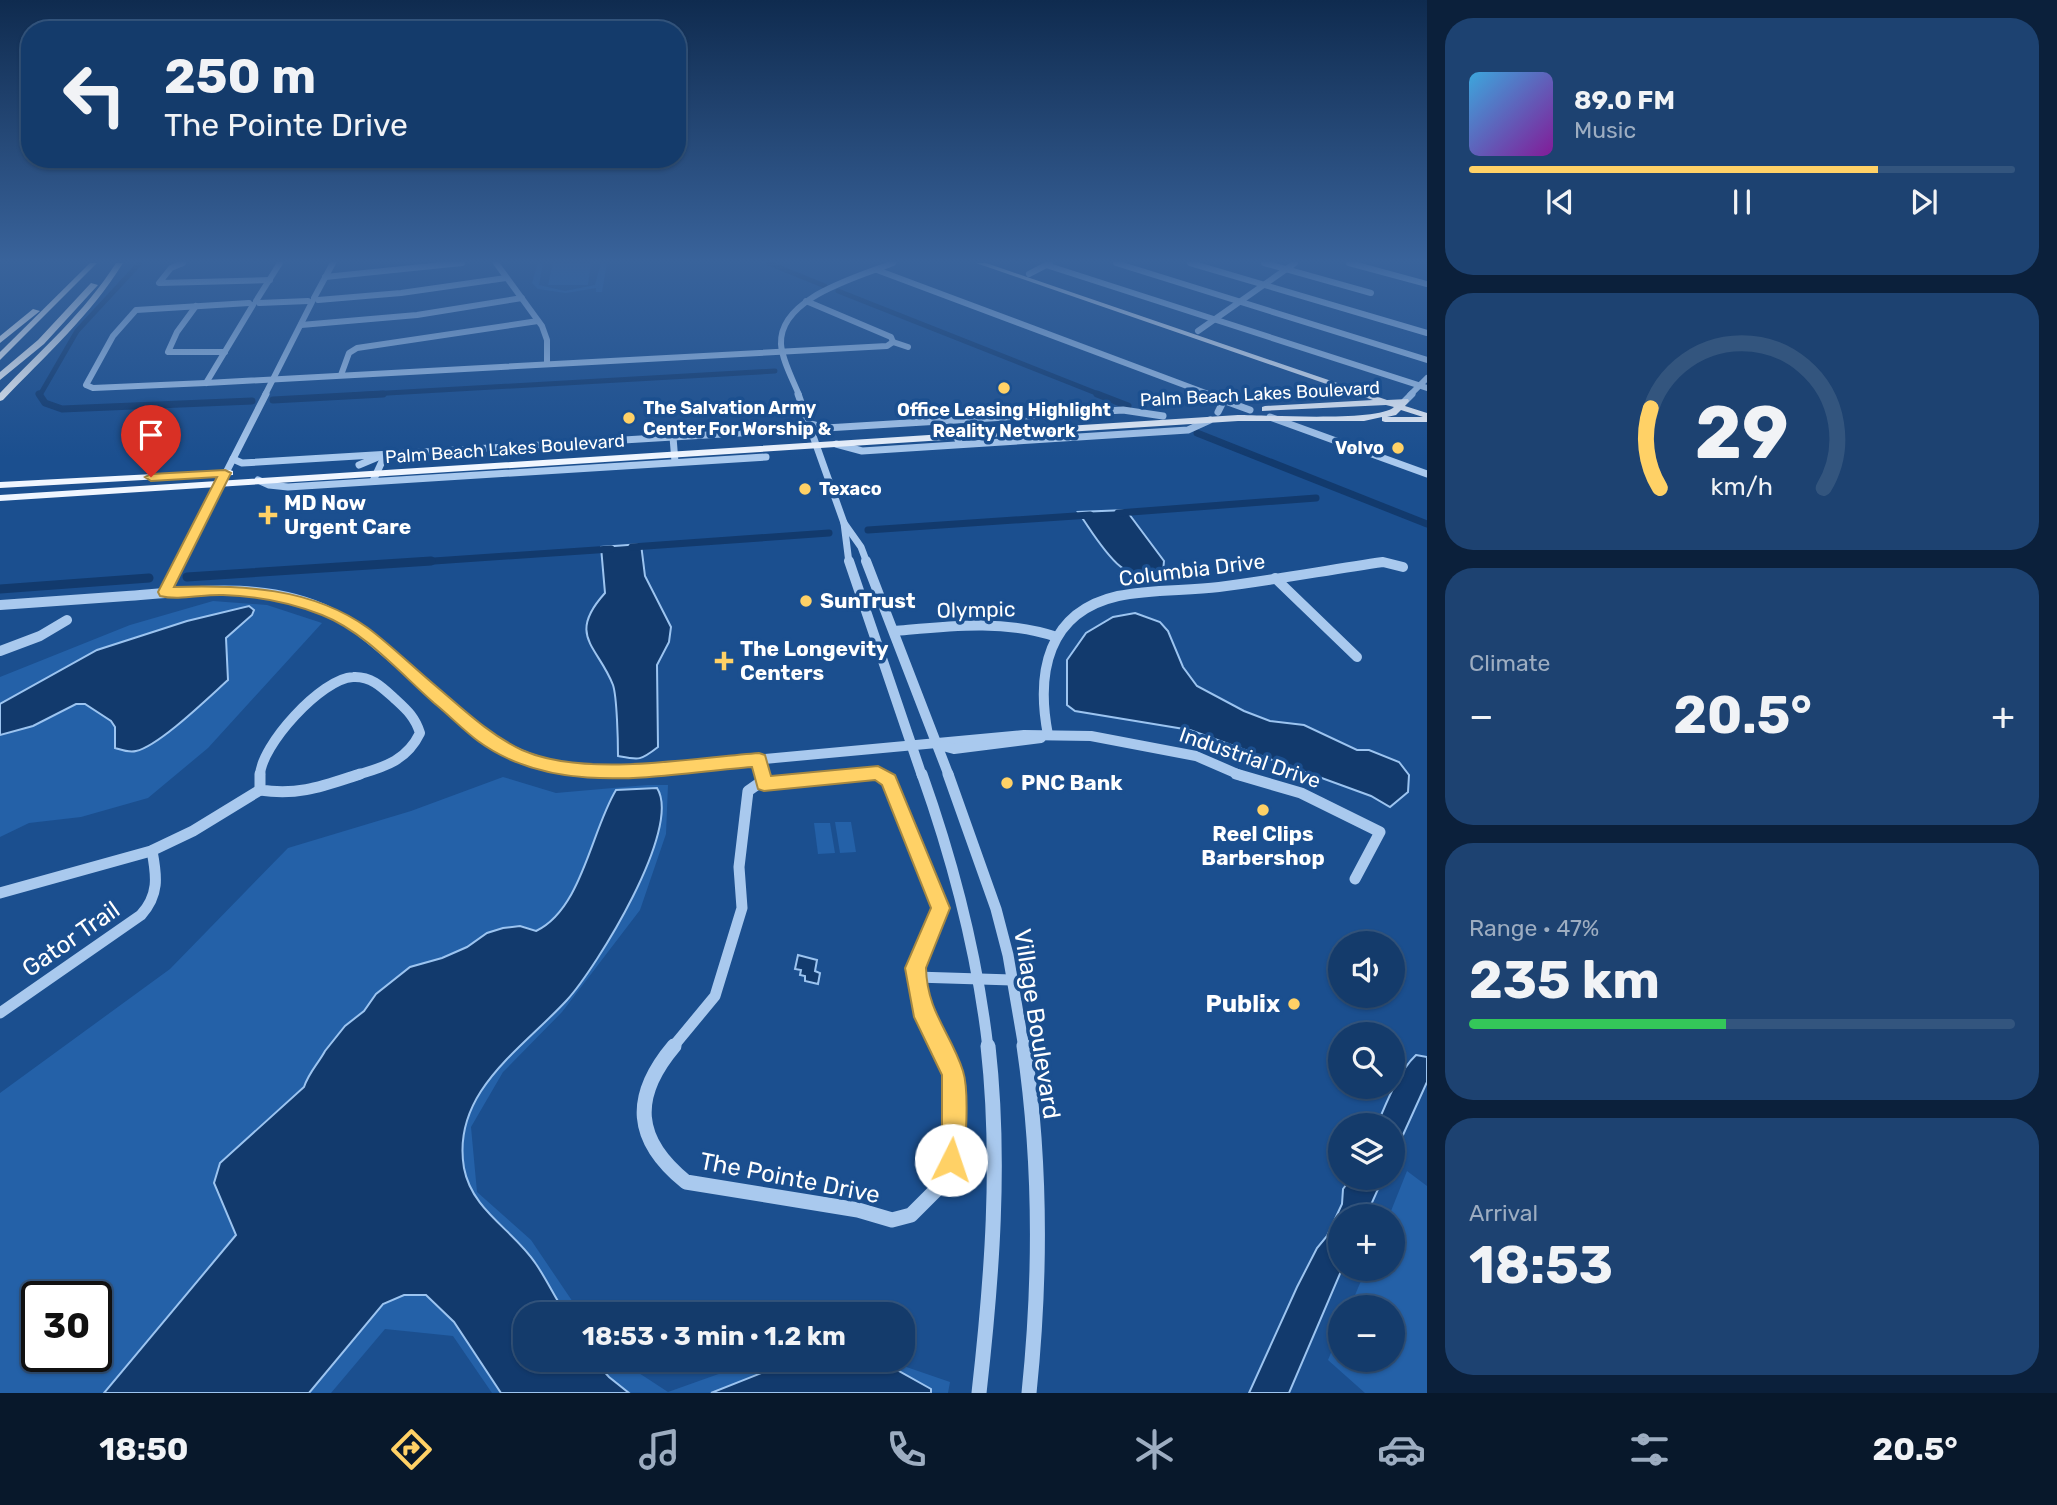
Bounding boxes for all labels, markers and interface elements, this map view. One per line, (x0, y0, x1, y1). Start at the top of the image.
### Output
text: 250 m (164, 47, 316, 105)
icon: left (49, 49, 140, 140)
text: 89.0 FM (1574, 85, 1675, 116)
text: The Pointe Drive (164, 106, 408, 144)
text: Music (1574, 116, 1636, 144)
icon: previous (1541, 183, 1579, 221)
icon: pause (1723, 183, 1761, 221)
icon: next (1905, 183, 1943, 221)
street label: Palm Beach Lakes Boulevard (1139, 377, 1381, 411)
marker: Office Leasing Highlight Reality Network (996, 380, 1012, 396)
text: 29 (1695, 390, 1789, 476)
place label: The Salvation Army Center For Worship & (643, 397, 832, 440)
place label: Office Leasing Highlight Reality Network (897, 399, 1111, 442)
pin (121, 405, 181, 477)
marker: The Salvation Army Center For Worship & (621, 410, 637, 426)
icon: arrive (132, 416, 170, 454)
street label: Palm Beach Lakes Boulevard (384, 430, 626, 468)
place label: Volvo (1335, 437, 1384, 459)
marker: Volvo (1390, 440, 1406, 456)
text: km/h (1711, 471, 1773, 500)
place label: Texaco (819, 478, 882, 500)
marker: Texaco (797, 481, 813, 497)
place label: MD Now Urgent Care (284, 490, 411, 539)
marker: MD Now Urgent Care (258, 505, 278, 525)
street label: Columbia Drive (1117, 548, 1267, 591)
place label: SunTrust (820, 588, 916, 613)
marker: SunTrust (798, 593, 814, 609)
street label: Olympic (936, 596, 1016, 623)
place label: The Longevity Centers (740, 636, 889, 685)
text: Climate (1469, 649, 1550, 677)
marker: The Longevity Centers (714, 651, 734, 671)
text: 20.5° (1673, 684, 1812, 746)
text: − (1469, 693, 1494, 739)
text: + (1991, 693, 2015, 739)
street label: Industrial Drive (1176, 722, 1324, 793)
place label: PNC Bank (1021, 770, 1123, 795)
marker: PNC Bank (999, 775, 1015, 791)
marker: Reel Clips Barbershop (1255, 802, 1271, 818)
place label: Reel Clips Barbershop (1201, 821, 1325, 870)
street label: Gator Trail (17, 895, 125, 983)
text: Range · 47% (1469, 914, 1599, 942)
street label: Village Boulevard (1008, 927, 1066, 1121)
map controls (1328, 931, 1405, 1372)
button: sound (1328, 931, 1405, 1008)
text: 235 km (1469, 949, 1660, 1011)
place label: Publix (1205, 990, 1280, 1018)
marker: Publix (1286, 996, 1302, 1012)
button: search (1328, 1022, 1405, 1099)
button: layers (1328, 1113, 1405, 1190)
position arrow (914, 1123, 988, 1197)
street label: The Pointe Drive (698, 1147, 882, 1209)
text: Arrival (1469, 1199, 1538, 1227)
button: + (1328, 1204, 1405, 1281)
text: 18:53 (1469, 1234, 1613, 1296)
speed limit sign: 30 (21, 1281, 112, 1372)
button: − (1328, 1295, 1405, 1372)
text: 18:53 · 3 min · 1.2 km (582, 1321, 846, 1352)
icon: directions (387, 1425, 436, 1474)
icon: music (635, 1425, 684, 1474)
icon: phone (882, 1425, 931, 1474)
icon: climate (1130, 1425, 1179, 1474)
icon: car (1377, 1425, 1426, 1474)
icon: filters (1625, 1425, 1674, 1474)
text: 18:50 (99, 1430, 189, 1468)
text: 20.5° (1872, 1430, 1958, 1468)

